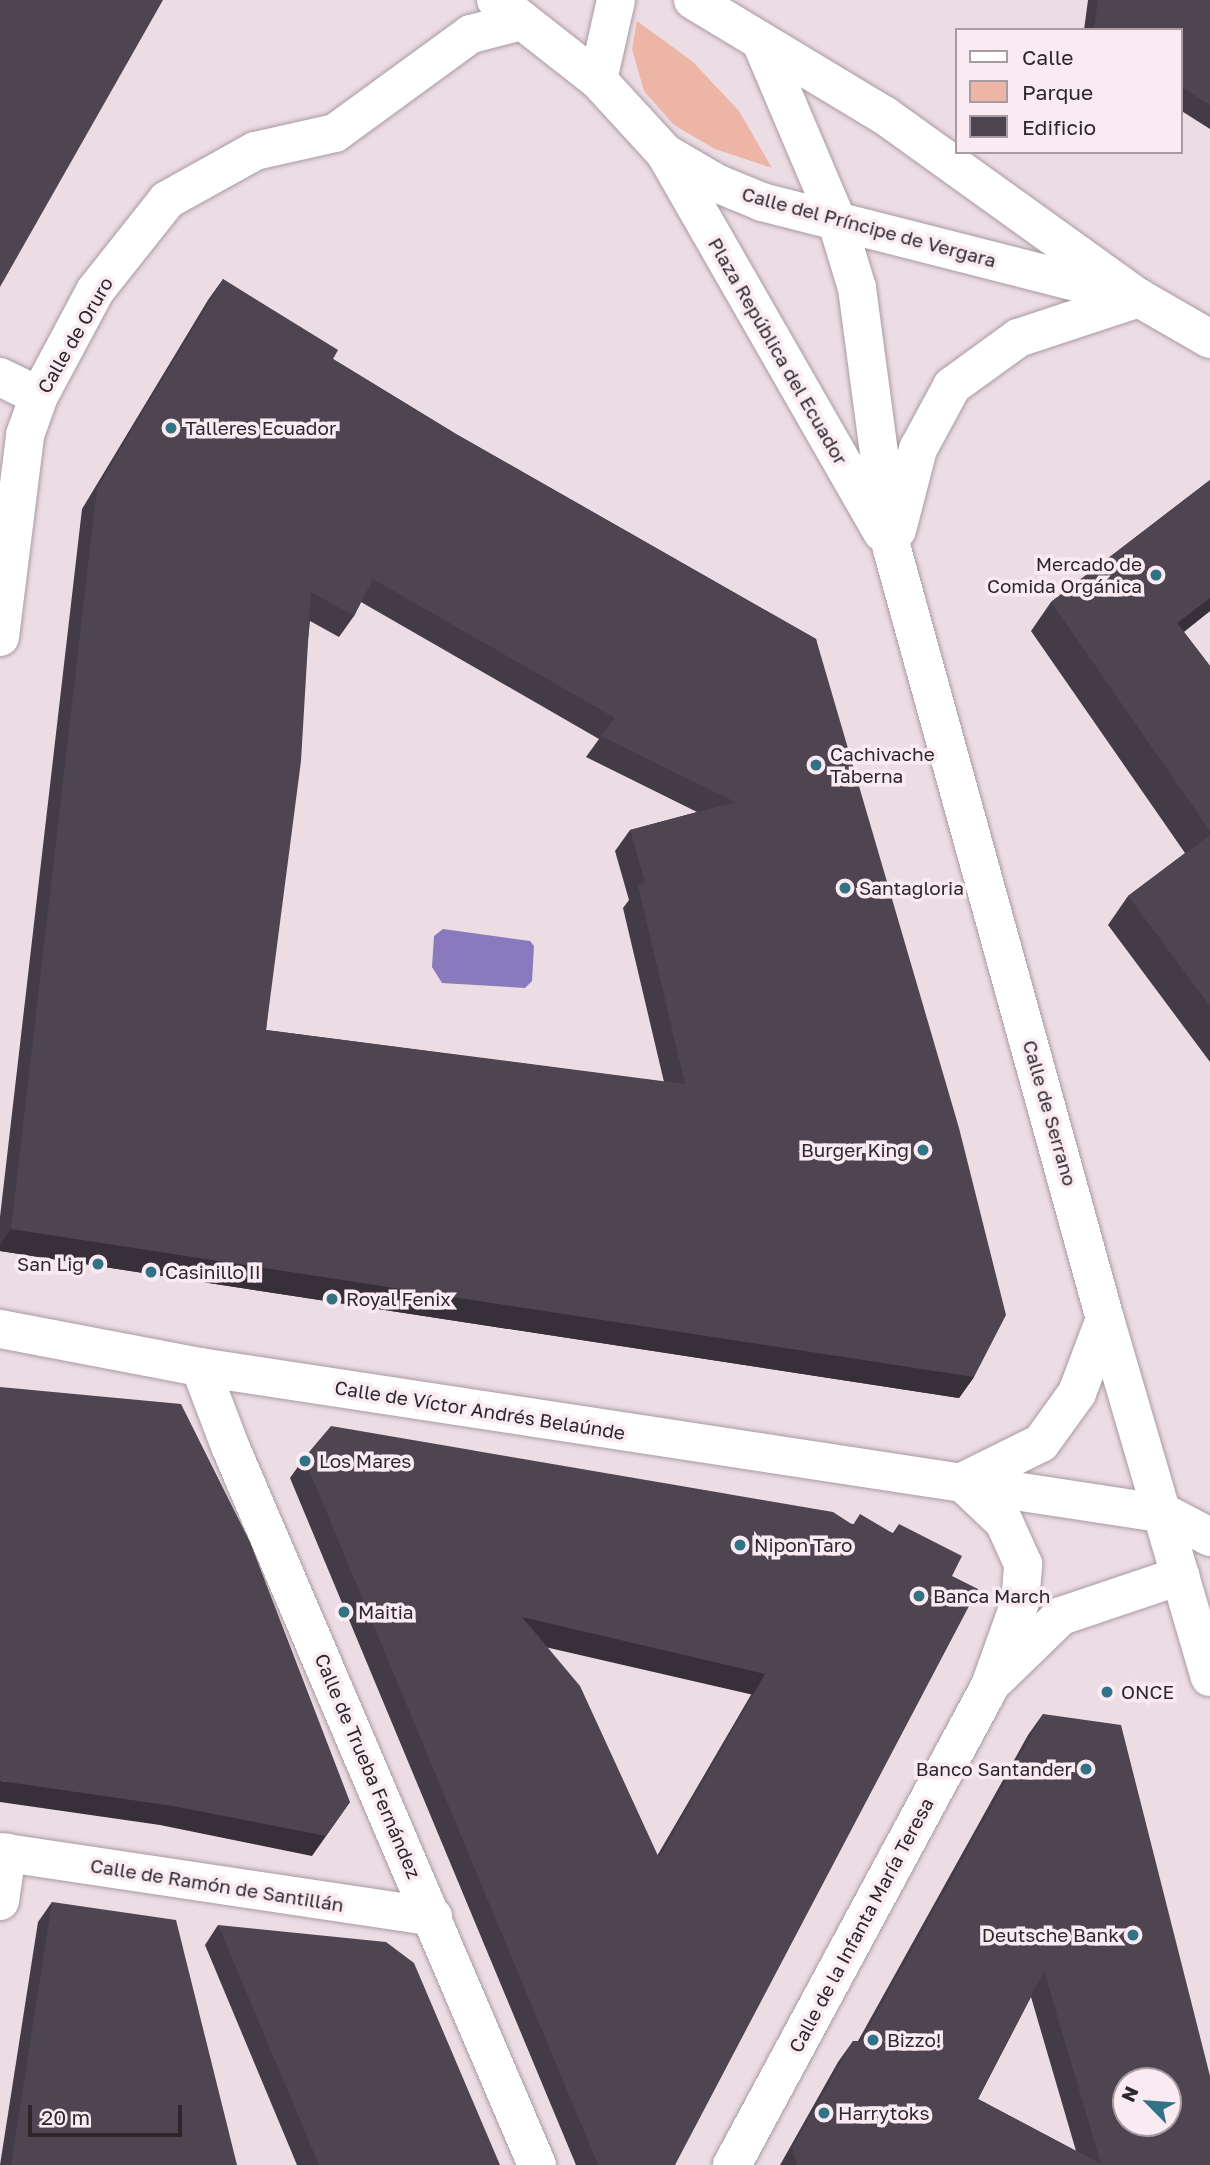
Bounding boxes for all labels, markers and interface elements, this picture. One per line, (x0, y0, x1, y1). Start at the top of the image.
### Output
legend (954, 28, 1182, 154)
text: Calle (1022, 44, 1074, 70)
text: Parque (1022, 79, 1093, 105)
text: Edificio (1022, 114, 1096, 140)
street label: Calle del Príncipe de Vergara (739, 182, 999, 272)
street label: Plaza República del Ecuador (704, 234, 852, 468)
street label: Calle de Oruro (33, 273, 117, 397)
place label: Talleres Ecuador (185, 417, 336, 439)
marker: Talleres Ecuador (163, 420, 179, 436)
place label: Mercado de Comida Orgánica (987, 553, 1142, 597)
marker: Mercado de Comida Orgánica (1148, 567, 1164, 583)
place label: Cachivache Taberna (830, 743, 935, 787)
marker: Cachivache Taberna (808, 757, 824, 773)
place label: Santagloria (859, 877, 964, 899)
marker: Santagloria (837, 880, 853, 896)
street label: Calle de Serrano (1018, 1038, 1082, 1188)
place label: Burger King (801, 1139, 909, 1161)
marker: Burger King (915, 1142, 931, 1158)
place label: San Lig (17, 1253, 84, 1275)
marker: San Lig (90, 1256, 106, 1272)
place label: Casinillo II (165, 1261, 261, 1283)
marker: Casinillo II (143, 1264, 159, 1280)
place label: Royal Fenix (346, 1288, 451, 1310)
marker: Royal Fenix (324, 1291, 340, 1307)
street label: Calle de Víctor Andrés Belaúnde (333, 1376, 627, 1444)
place label: Los Mares (319, 1450, 411, 1472)
marker: Los Mares (297, 1453, 313, 1469)
place label: Nipon Taro (754, 1534, 852, 1556)
marker: Nipon Taro (732, 1537, 748, 1553)
place label: Banca March (933, 1585, 1050, 1607)
marker: Banca March (911, 1588, 927, 1604)
place label: Maitia (358, 1601, 414, 1623)
marker: Maitia (336, 1604, 352, 1620)
street label: Calle de Trueba Fernández (310, 1650, 426, 1882)
place label: ONCE (1121, 1681, 1174, 1703)
marker: ONCE (1099, 1684, 1115, 1700)
place label: Banco Santander (916, 1758, 1072, 1780)
marker: Banco Santander (1078, 1761, 1094, 1777)
street label: Calle de la Infanta María Teresa (784, 1794, 938, 2056)
street label: Calle de Ramón de Santillán (89, 1854, 345, 1916)
place label: Deutsche Bank (982, 1924, 1119, 1946)
marker: Deutsche Bank (1125, 1927, 1141, 1943)
place label: Bizzo! (887, 2029, 941, 2051)
marker: Bizzo! (865, 2032, 881, 2048)
north arrow (1112, 2067, 1182, 2137)
text: N (1116, 2082, 1143, 2105)
scale bar (32, 2092, 186, 2136)
place label: Harrytoks (838, 2102, 930, 2124)
text: 20 m (41, 2104, 90, 2130)
marker: Harrytoks (816, 2105, 832, 2121)

